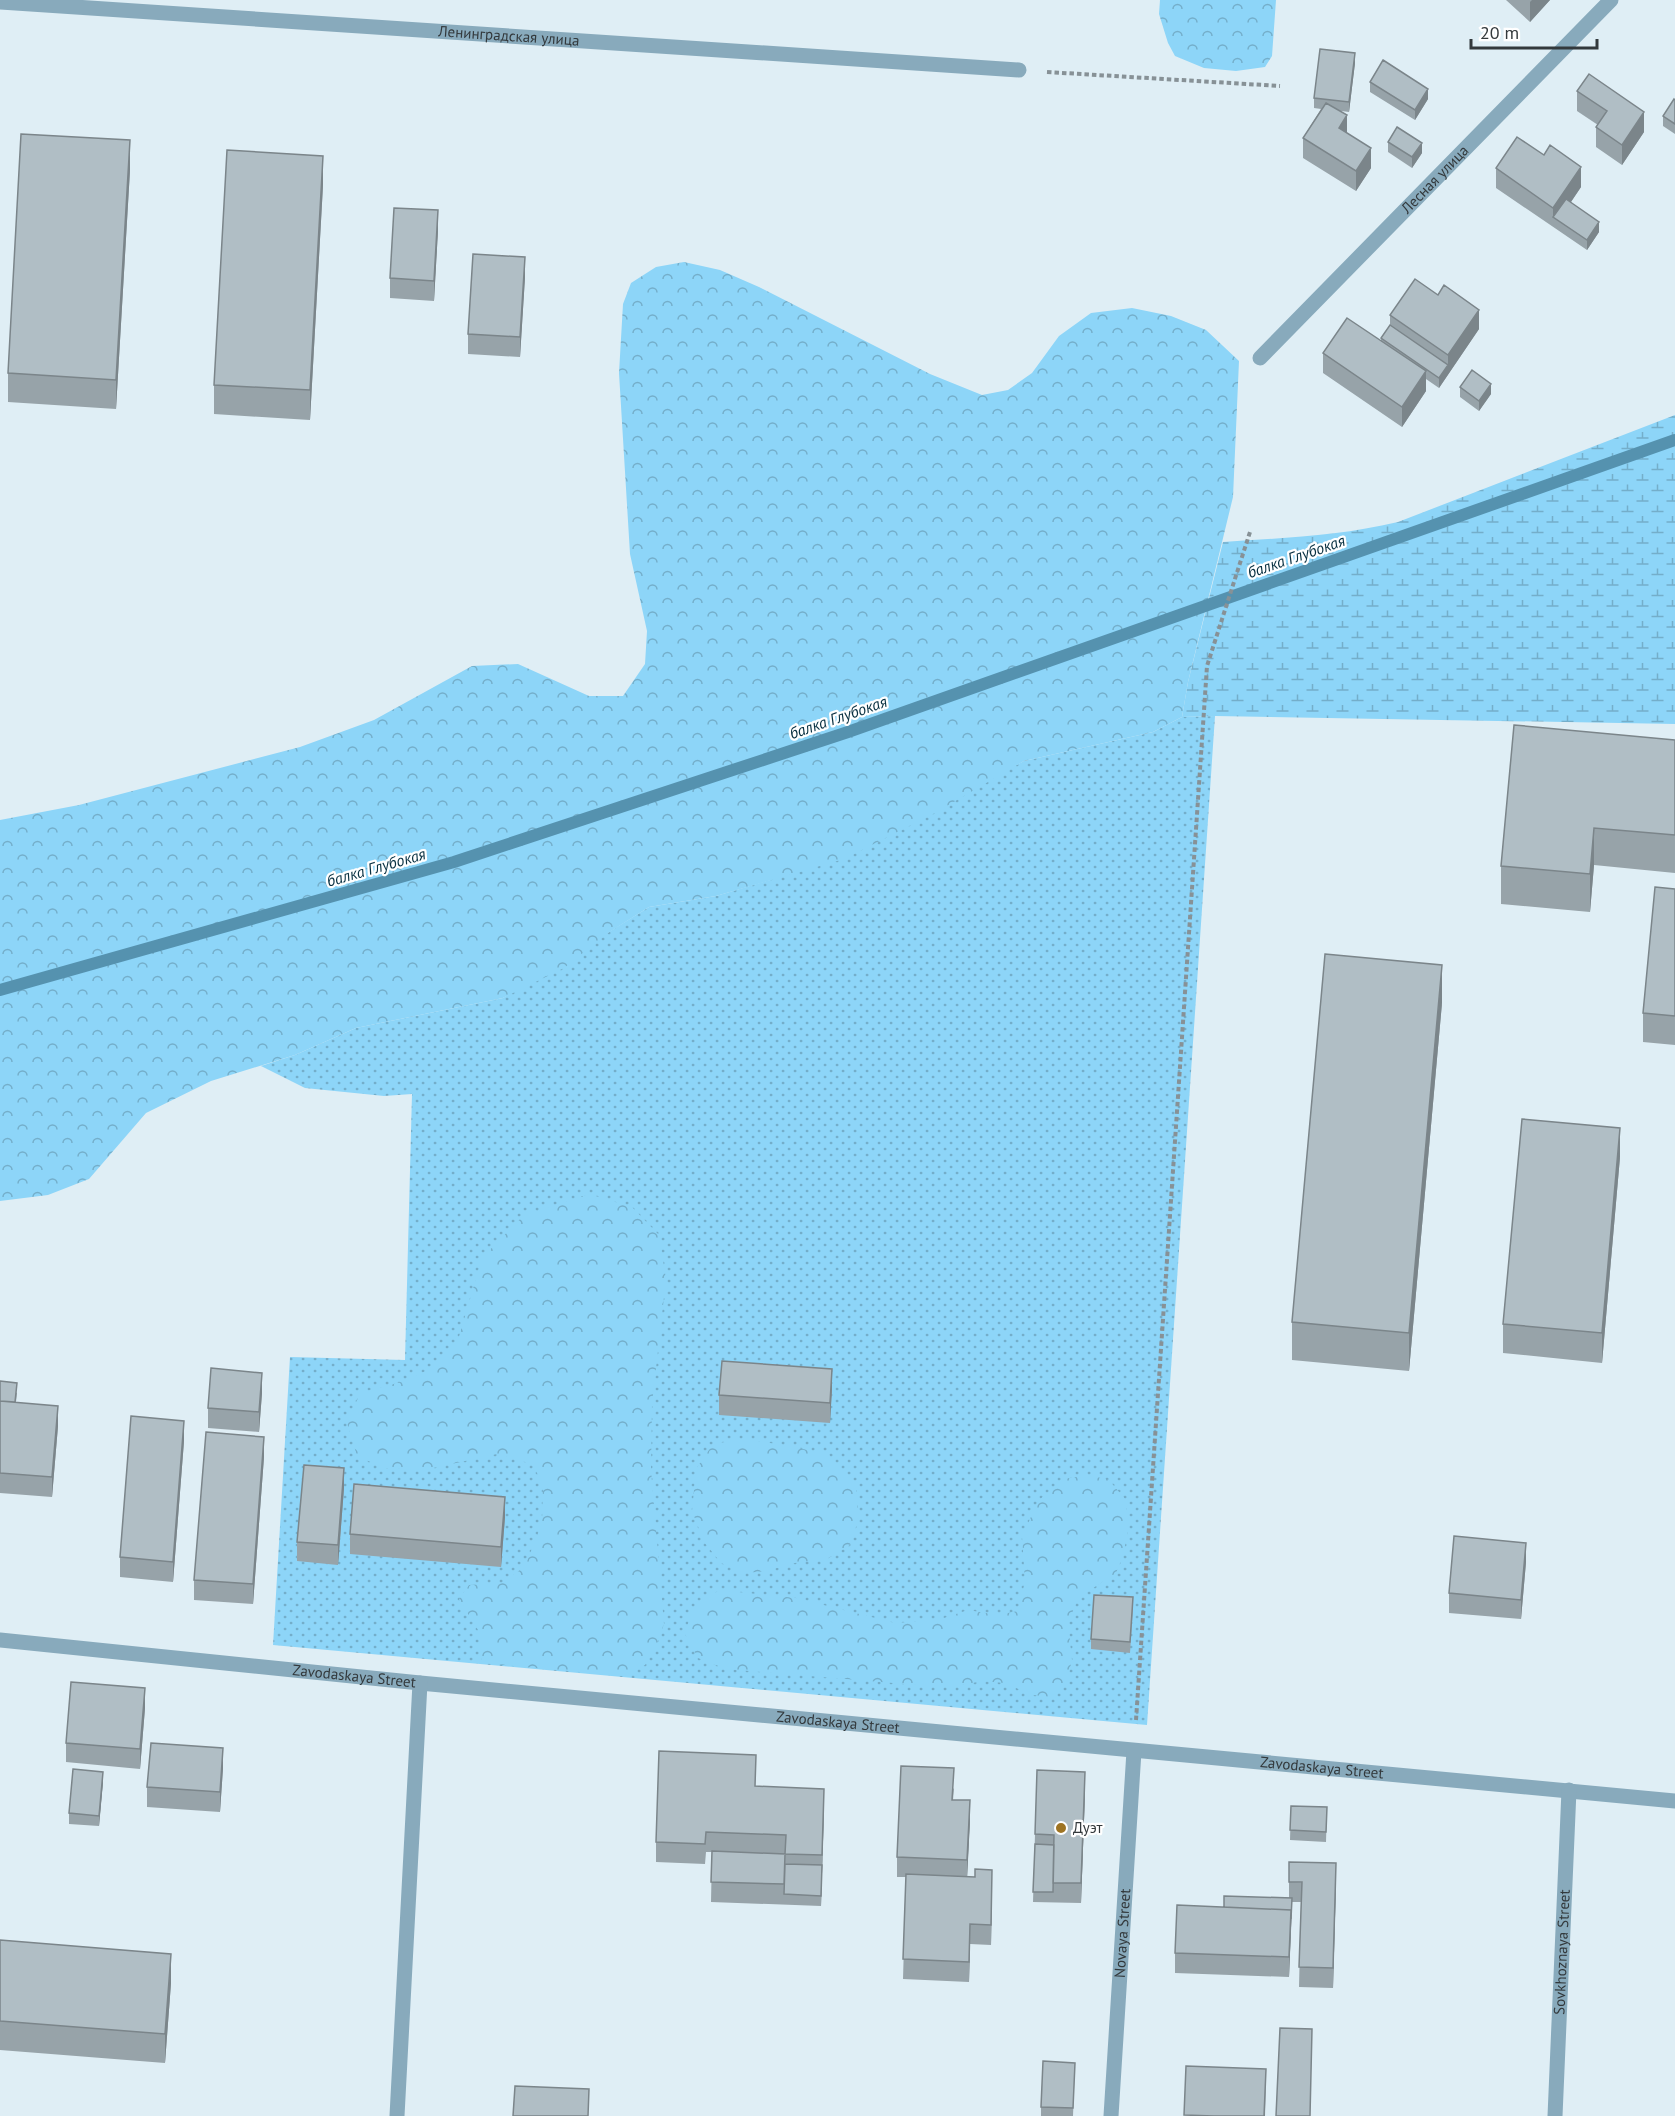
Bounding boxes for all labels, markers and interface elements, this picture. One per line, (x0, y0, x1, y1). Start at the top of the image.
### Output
scale bar (1471, 12, 1597, 50)
street label: Ленинградская улица (437, 21, 580, 50)
text: 20 m (1480, 21, 1519, 44)
street label: Лесная улица (1396, 141, 1472, 218)
water label: балка Глубокая (1244, 530, 1348, 582)
water label: балка Глубокая (786, 691, 890, 743)
water label: балка Глубокая (324, 843, 428, 891)
street label: Zavodaskaya Street (292, 1660, 417, 1692)
street label: Zavodaskaya Street (776, 1707, 901, 1737)
street label: Zavodaskaya Street (1259, 1752, 1384, 1783)
place label: Дуэт (1073, 1818, 1102, 1837)
marker: Дуэт (1054, 1821, 1068, 1835)
street label: Novaya Street (1110, 1888, 1134, 1979)
street label: Sovkhoznaya Street (1549, 1889, 1574, 2015)

